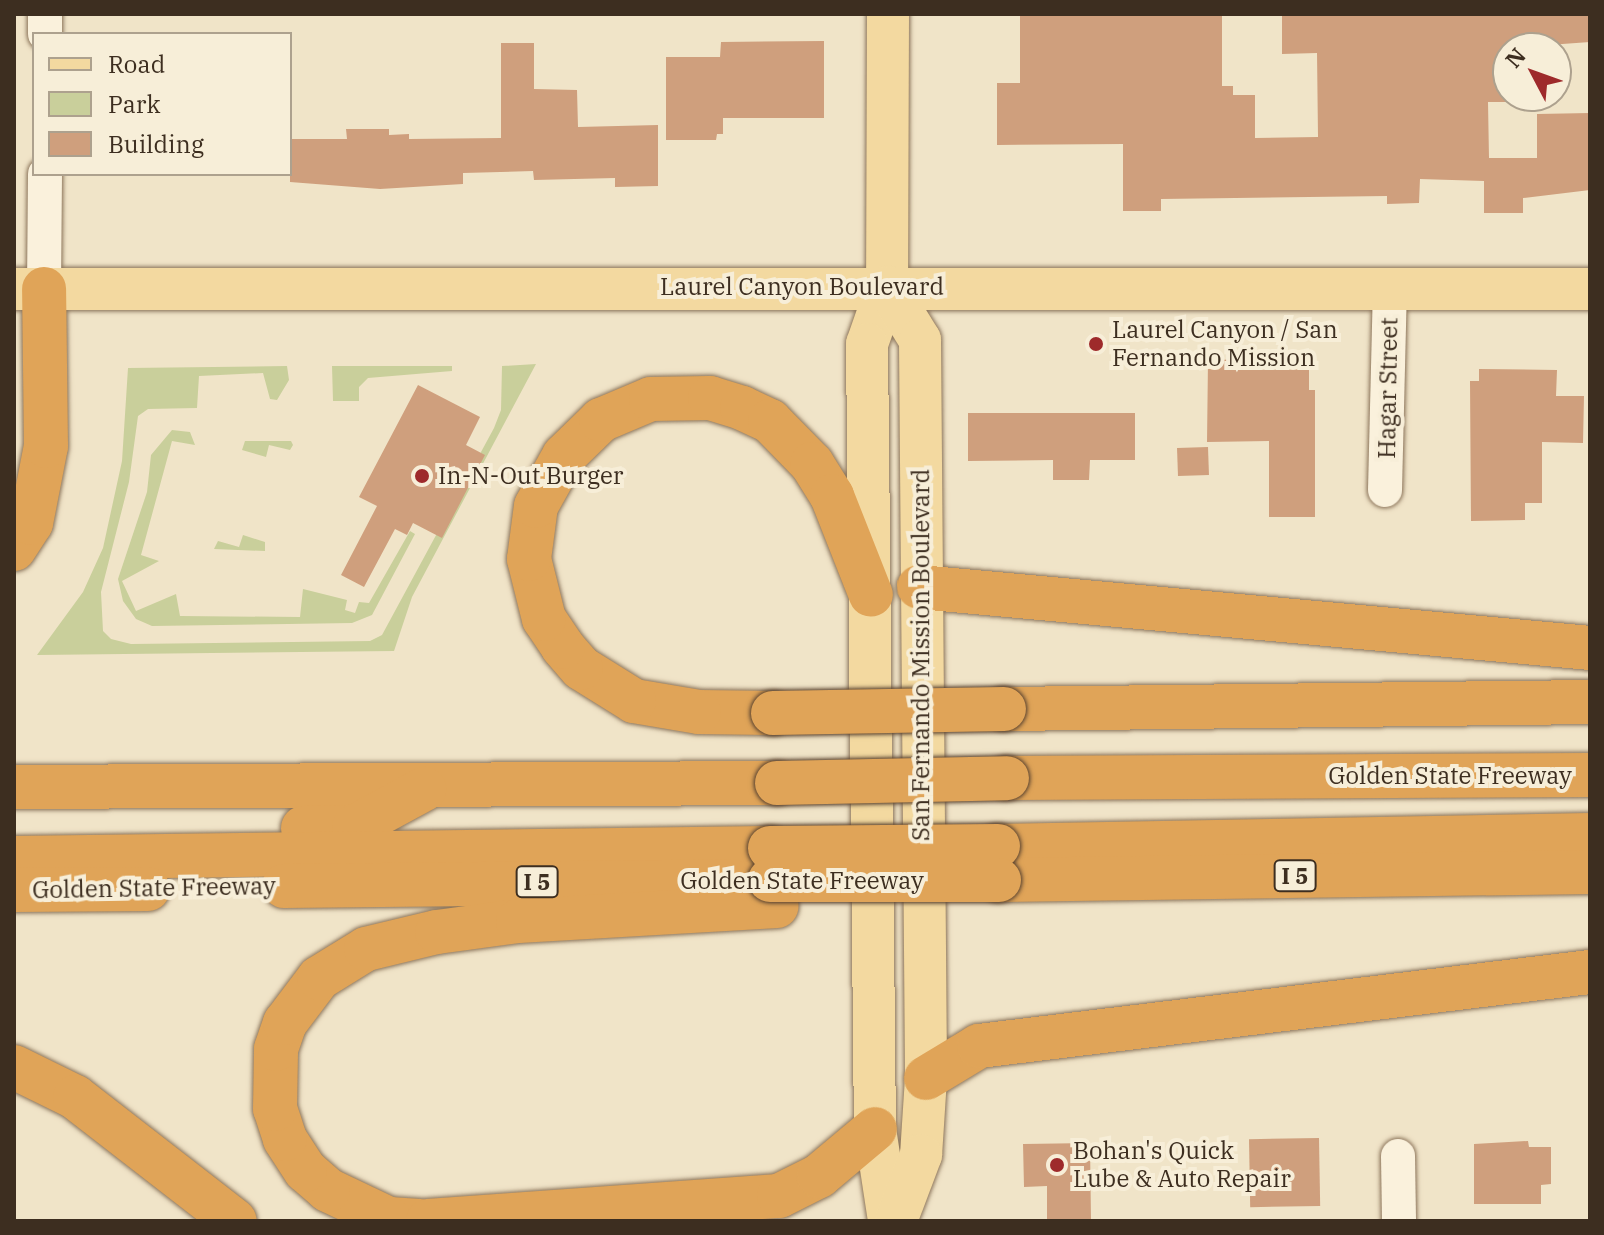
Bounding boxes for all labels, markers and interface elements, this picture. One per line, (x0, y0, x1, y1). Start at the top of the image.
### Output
legend (32, 32, 292, 176)
north arrow (1492, 32, 1572, 112)
text: N (1498, 41, 1532, 73)
text: Road (108, 48, 165, 80)
text: Park (108, 88, 160, 120)
text: Building (108, 128, 204, 160)
street label: Laurel Canyon Boulevard (660, 273, 944, 301)
place label: Laurel Canyon / San Fernando Mission (1112, 316, 1338, 372)
street label: Hagar Street (1372, 317, 1404, 459)
marker: Laurel Canyon / San Fernando Mission (1087, 335, 1105, 353)
place label: In-N-Out Burger (438, 462, 623, 490)
marker: In-N-Out Burger (413, 467, 431, 485)
street label: San Fernando Mission Boulevard (907, 469, 935, 841)
street label: Golden State Freeway (1328, 762, 1572, 790)
road number: I 5 (1273, 858, 1317, 894)
road number: I 5 (515, 864, 559, 900)
street label: Golden State Freeway (680, 867, 924, 895)
street label: Golden State Freeway (32, 871, 276, 905)
place label: Bohan's Quick Lube & Auto Repair (1073, 1137, 1291, 1193)
marker: Bohan's Quick Lube & Auto Repair (1048, 1156, 1066, 1174)

